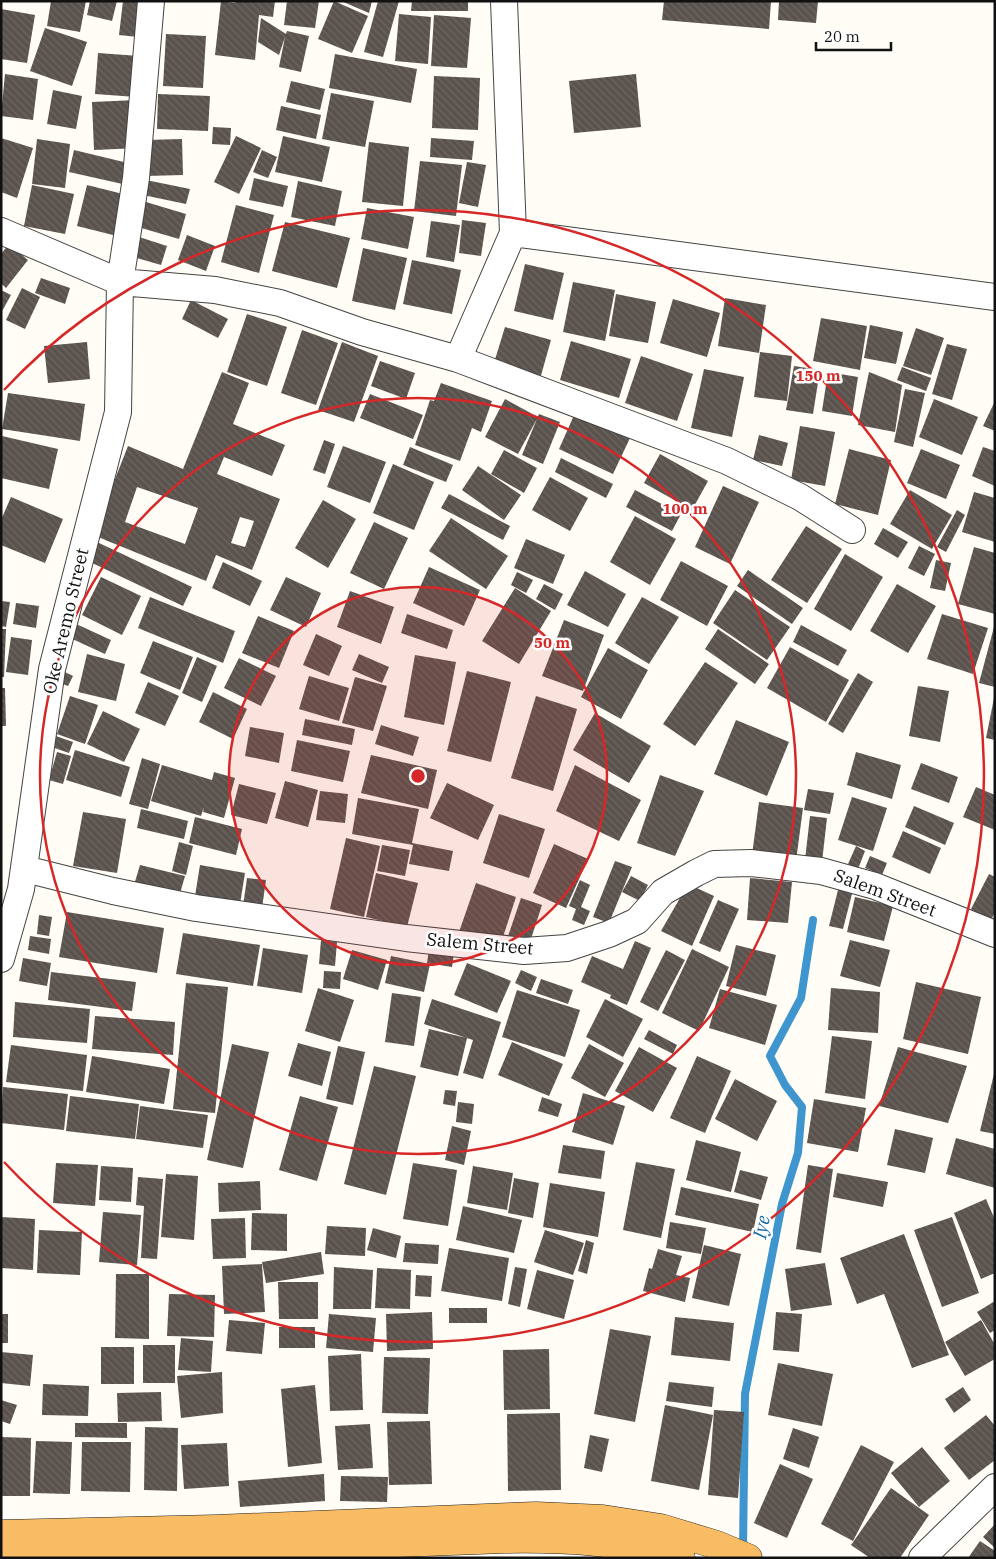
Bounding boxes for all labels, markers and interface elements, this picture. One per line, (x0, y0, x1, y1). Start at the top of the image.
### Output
scale bar (816, 20, 891, 52)
text: 20 m (824, 27, 860, 46)
text: 150 m (795, 366, 841, 385)
text: 100 m (662, 499, 708, 518)
street label: Oke Aremo Street (38, 546, 93, 696)
text: 50 m (534, 633, 570, 652)
centre of rings (409, 767, 427, 785)
street label: Salem Street (831, 863, 940, 922)
street label: Salem Street (426, 927, 535, 960)
water label: Iye (747, 1213, 775, 1242)

